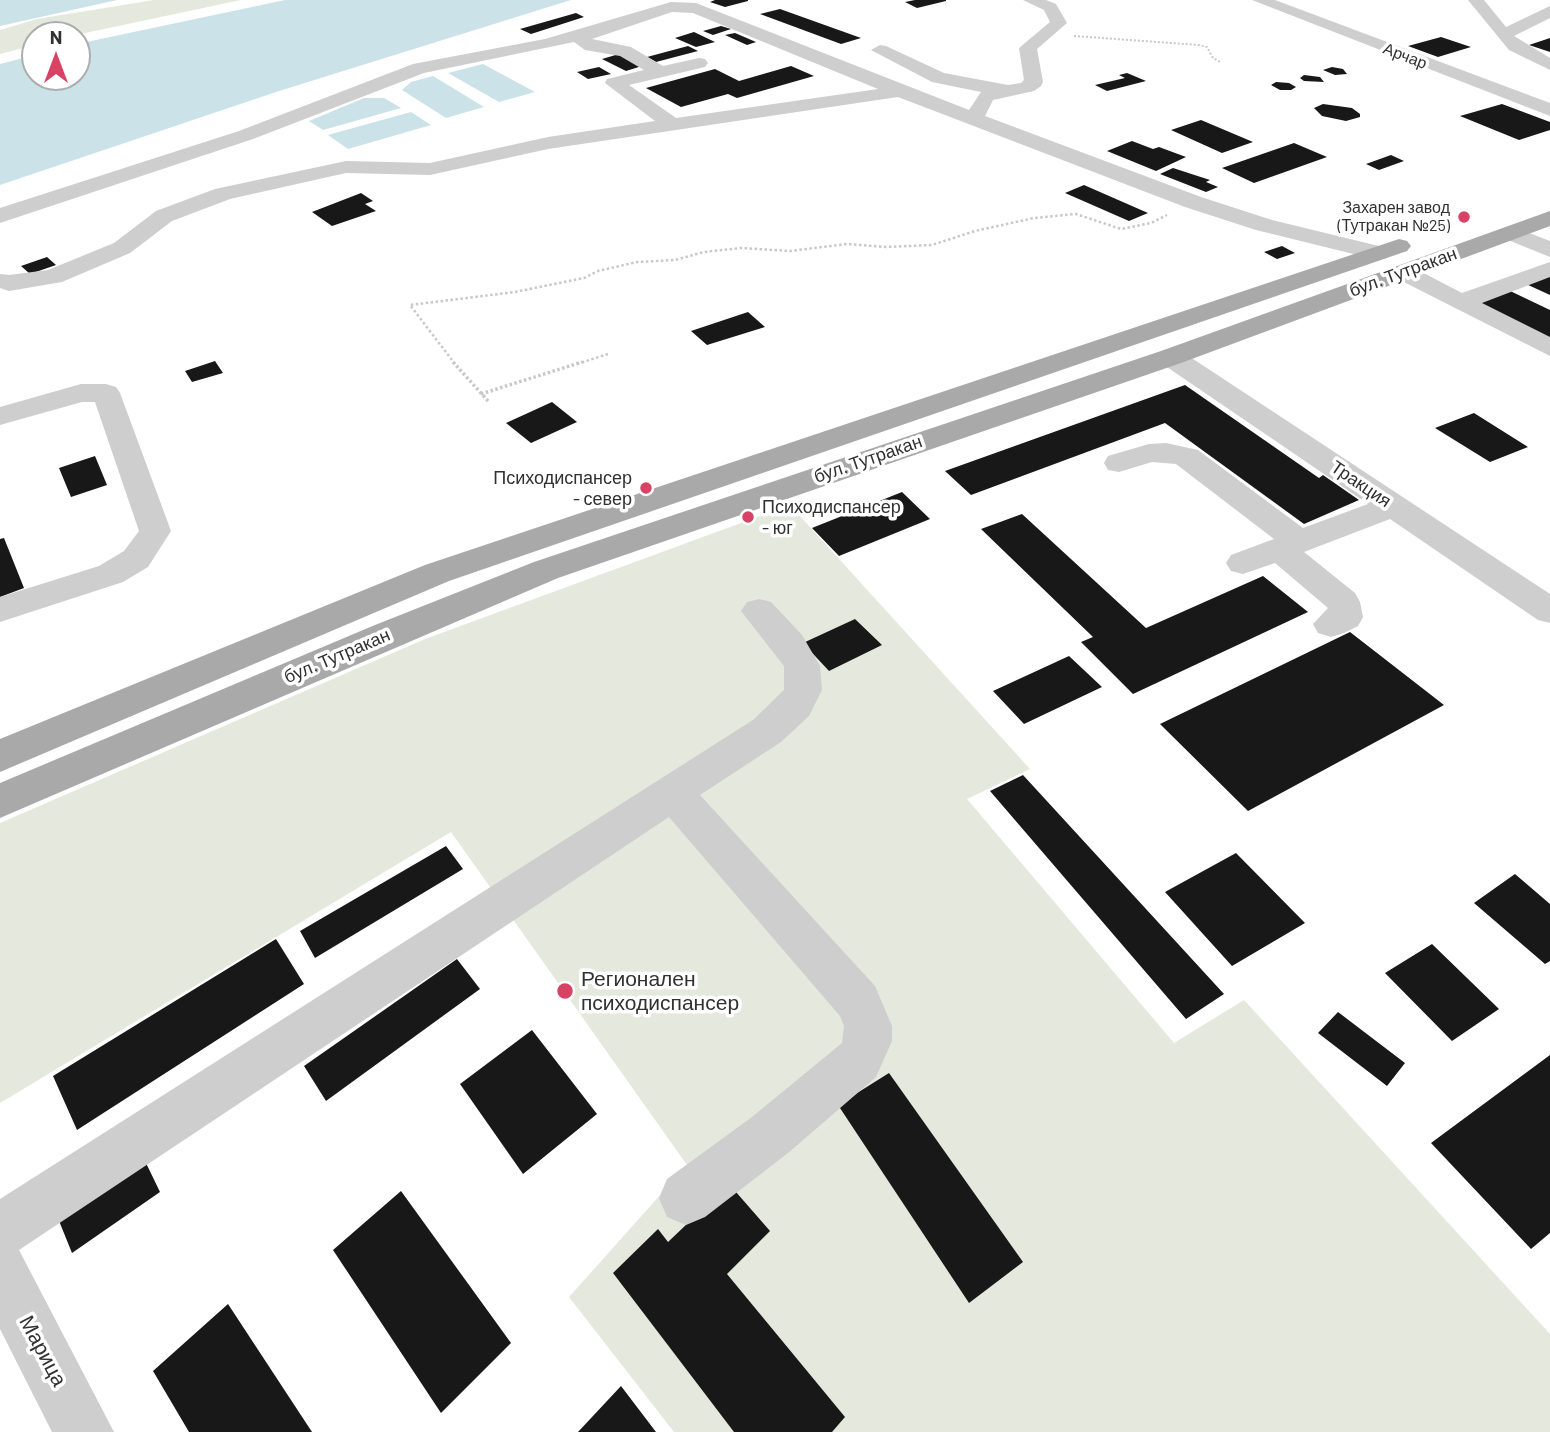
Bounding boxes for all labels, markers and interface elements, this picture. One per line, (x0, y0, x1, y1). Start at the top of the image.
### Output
north arrow (21, 21, 91, 91)
text: N (50, 25, 62, 48)
street label: Арчар (1380, 39, 1430, 73)
place label: Захарен завод (Тутракан №25) (1337, 198, 1450, 236)
marker: Захарен завод (Тутракан №25) (1456, 209, 1472, 225)
street label: бул. Тутракан (1346, 243, 1460, 301)
street label: бул. Тутракан (811, 430, 925, 488)
street label: Тракция (1327, 456, 1395, 512)
place label: Психодиспансер - север (493, 467, 632, 510)
marker: Психодиспансер - север (638, 480, 654, 496)
place label: Психодиспансер - юг (762, 496, 901, 538)
marker: Психодиспансер - юг (740, 509, 756, 525)
street label: бул. Тутракан (281, 624, 393, 688)
place label: Регионален психодиспансер (581, 966, 739, 1016)
marker: Регионален психодиспансер (555, 981, 575, 1001)
street label: Марица (14, 1311, 72, 1391)

